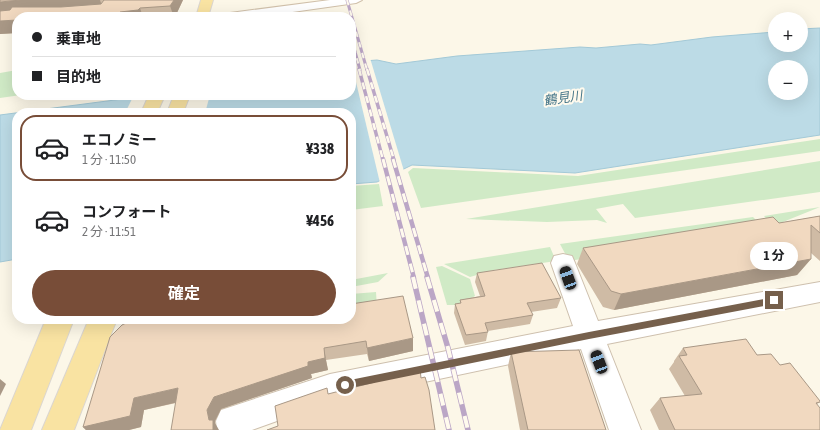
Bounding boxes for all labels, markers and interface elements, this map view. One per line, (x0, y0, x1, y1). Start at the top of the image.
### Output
map controls (768, 12, 808, 100)
button: + (768, 12, 808, 52)
text: 乗車地 (56, 30, 101, 47)
button: − (768, 60, 808, 100)
text: 目的地 (56, 68, 101, 85)
water label: 鶴見川 (543, 88, 585, 108)
icon: car (34, 130, 70, 166)
text: エコノミー (82, 131, 157, 148)
text: ¥338 (306, 140, 334, 157)
text: 1 分 · 11:50 (82, 152, 136, 167)
icon: car (34, 202, 70, 238)
text: コンフォート (82, 203, 172, 220)
text: ¥456 (306, 212, 334, 229)
text: 2 分 · 11:51 (82, 224, 136, 239)
callout: 1 分 (750, 242, 798, 270)
text: 1 分 (764, 248, 784, 263)
car (558, 265, 578, 291)
button: 確定 (32, 270, 336, 316)
route end (765, 291, 783, 309)
car (589, 349, 609, 375)
route start (336, 376, 354, 394)

